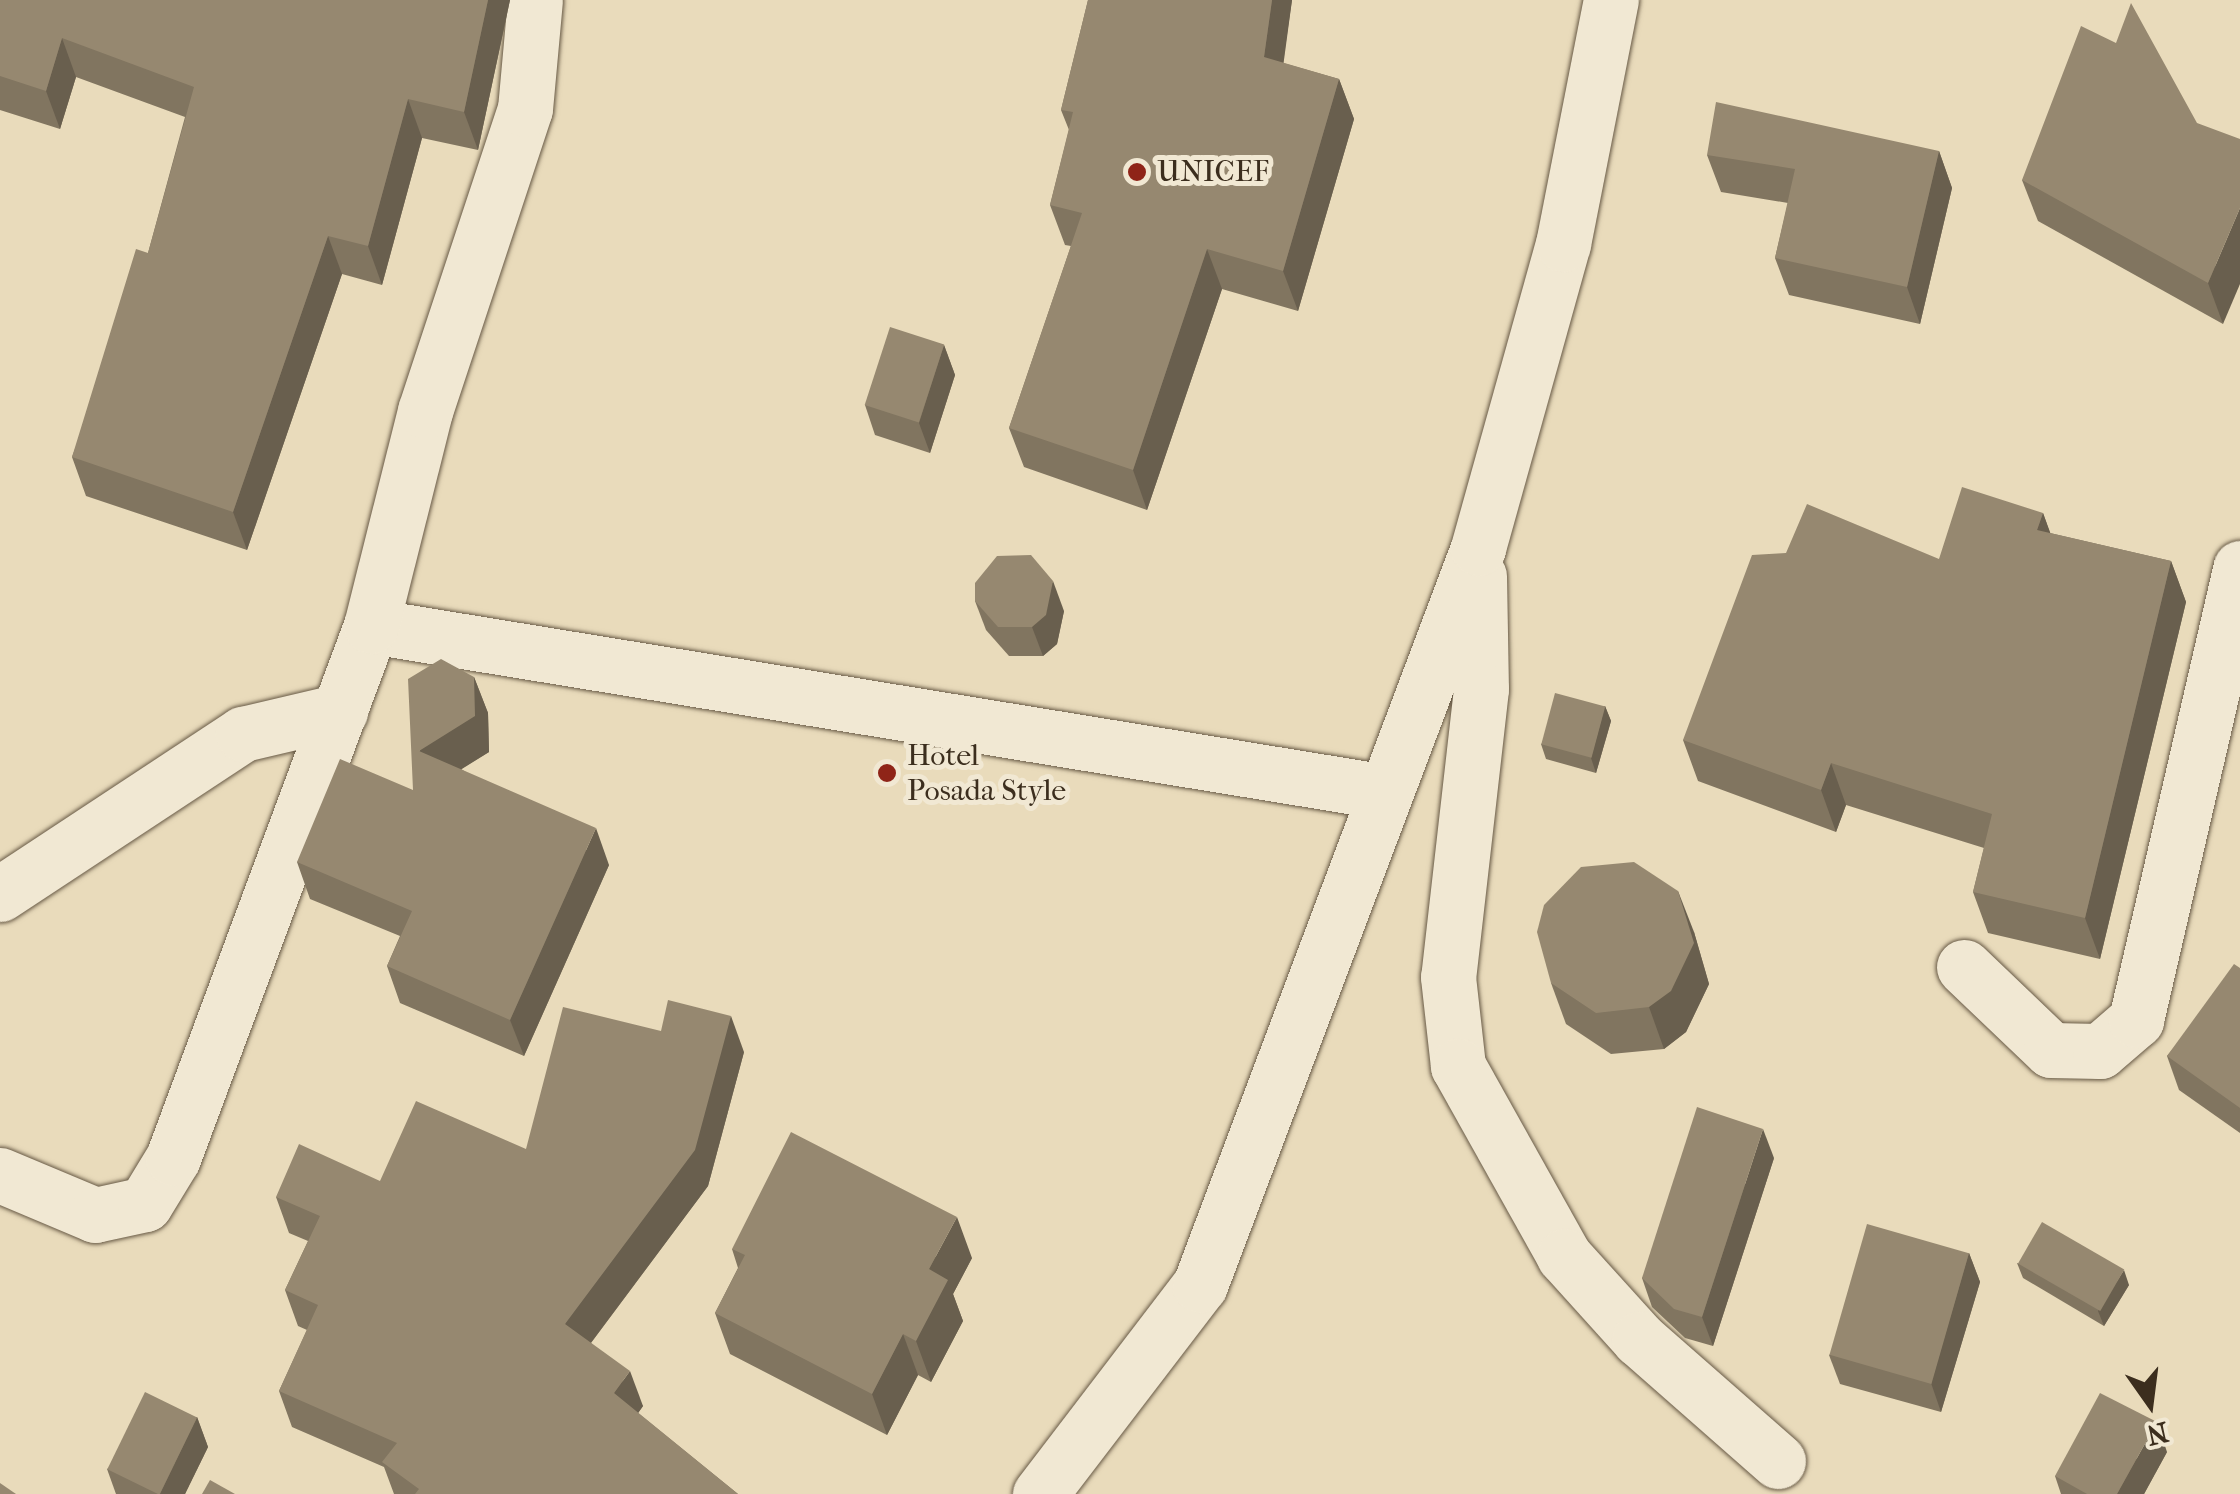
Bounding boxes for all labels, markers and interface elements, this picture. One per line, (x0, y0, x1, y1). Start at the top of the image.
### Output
place label: UNICEF (1157, 154, 1269, 190)
marker: UNICEF (1126, 161, 1148, 183)
place label: Hotel Posada Style (907, 738, 1066, 808)
marker: Hotel Posada Style (876, 762, 898, 784)
north arrow (2100, 1354, 2200, 1454)
text: N (2143, 1415, 2172, 1452)

